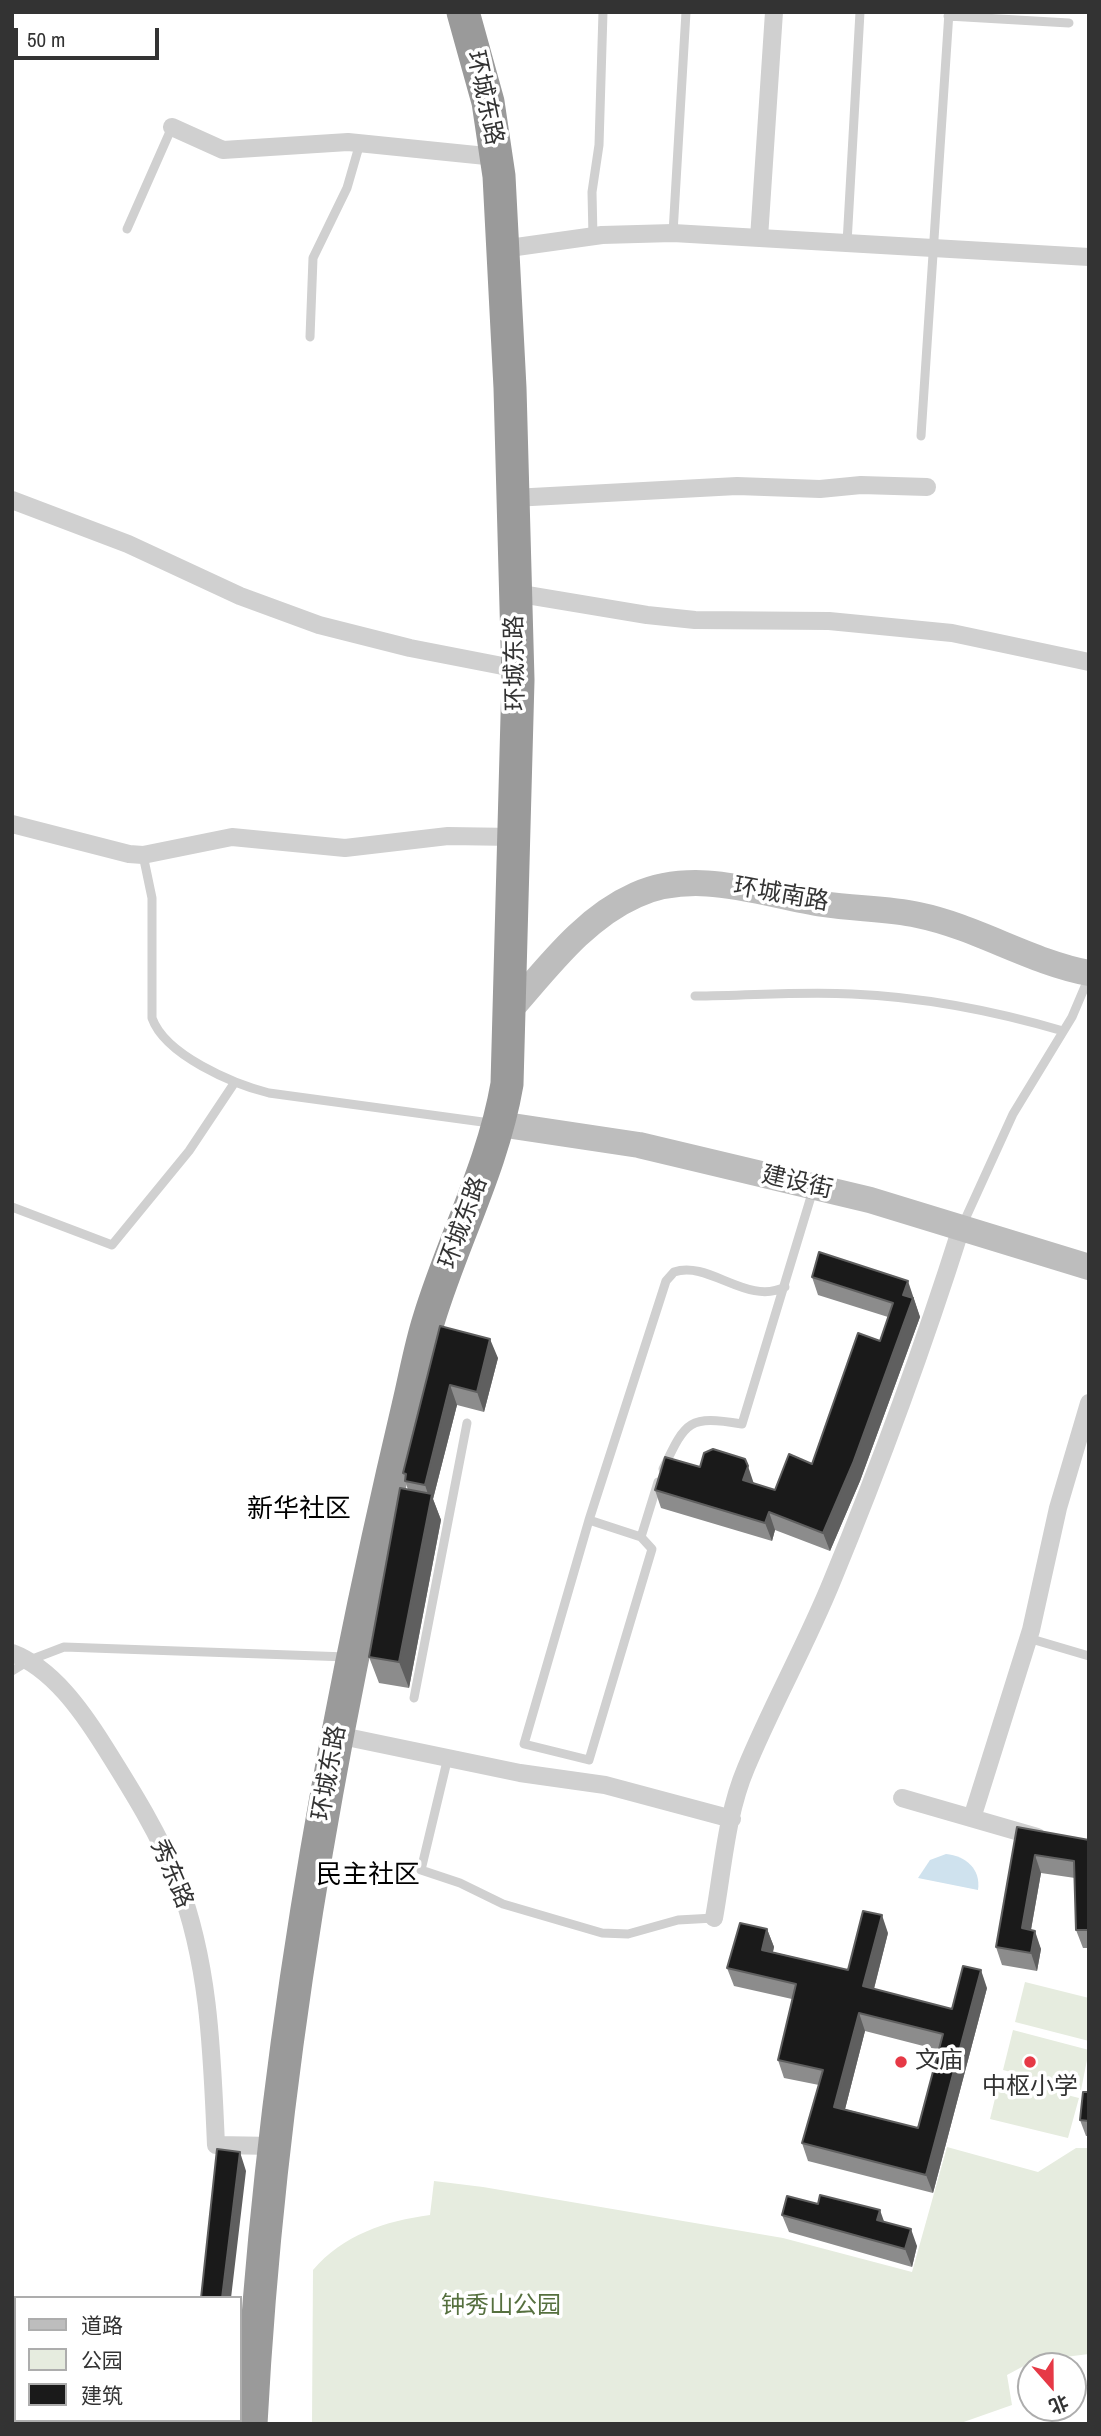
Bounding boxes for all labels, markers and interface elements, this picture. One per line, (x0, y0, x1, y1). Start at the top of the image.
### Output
scale bar (18, 14, 163, 58)
text: 50 m (27, 25, 65, 54)
street label: 环城东路 (460, 48, 508, 148)
street label: 环城东路 (501, 615, 531, 711)
street label: 环城南路 (731, 872, 831, 918)
street label: 建设街 (759, 1161, 835, 1205)
street label: 环城东路 (434, 1173, 494, 1273)
district label: 新华社区 (247, 1494, 351, 1526)
street label: 环城东路 (307, 1723, 353, 1823)
street label: 秀东路 (144, 1835, 198, 1913)
district label: 民主社区 (316, 1860, 420, 1892)
place label: 文庙 (915, 2048, 963, 2076)
marker: 文庙 (893, 2054, 909, 2070)
marker: 中枢小学 (1022, 2054, 1038, 2070)
place label: 中枢小学 (982, 2074, 1078, 2102)
park label: 钟秀山公园 (441, 2293, 561, 2321)
legend (14, 2296, 242, 2422)
text: 道路 (81, 2311, 123, 2340)
text: 公园 (81, 2346, 123, 2375)
north arrow (1017, 2352, 1087, 2422)
text: 建筑 (81, 2381, 123, 2410)
text: 北 (1045, 2389, 1072, 2420)

